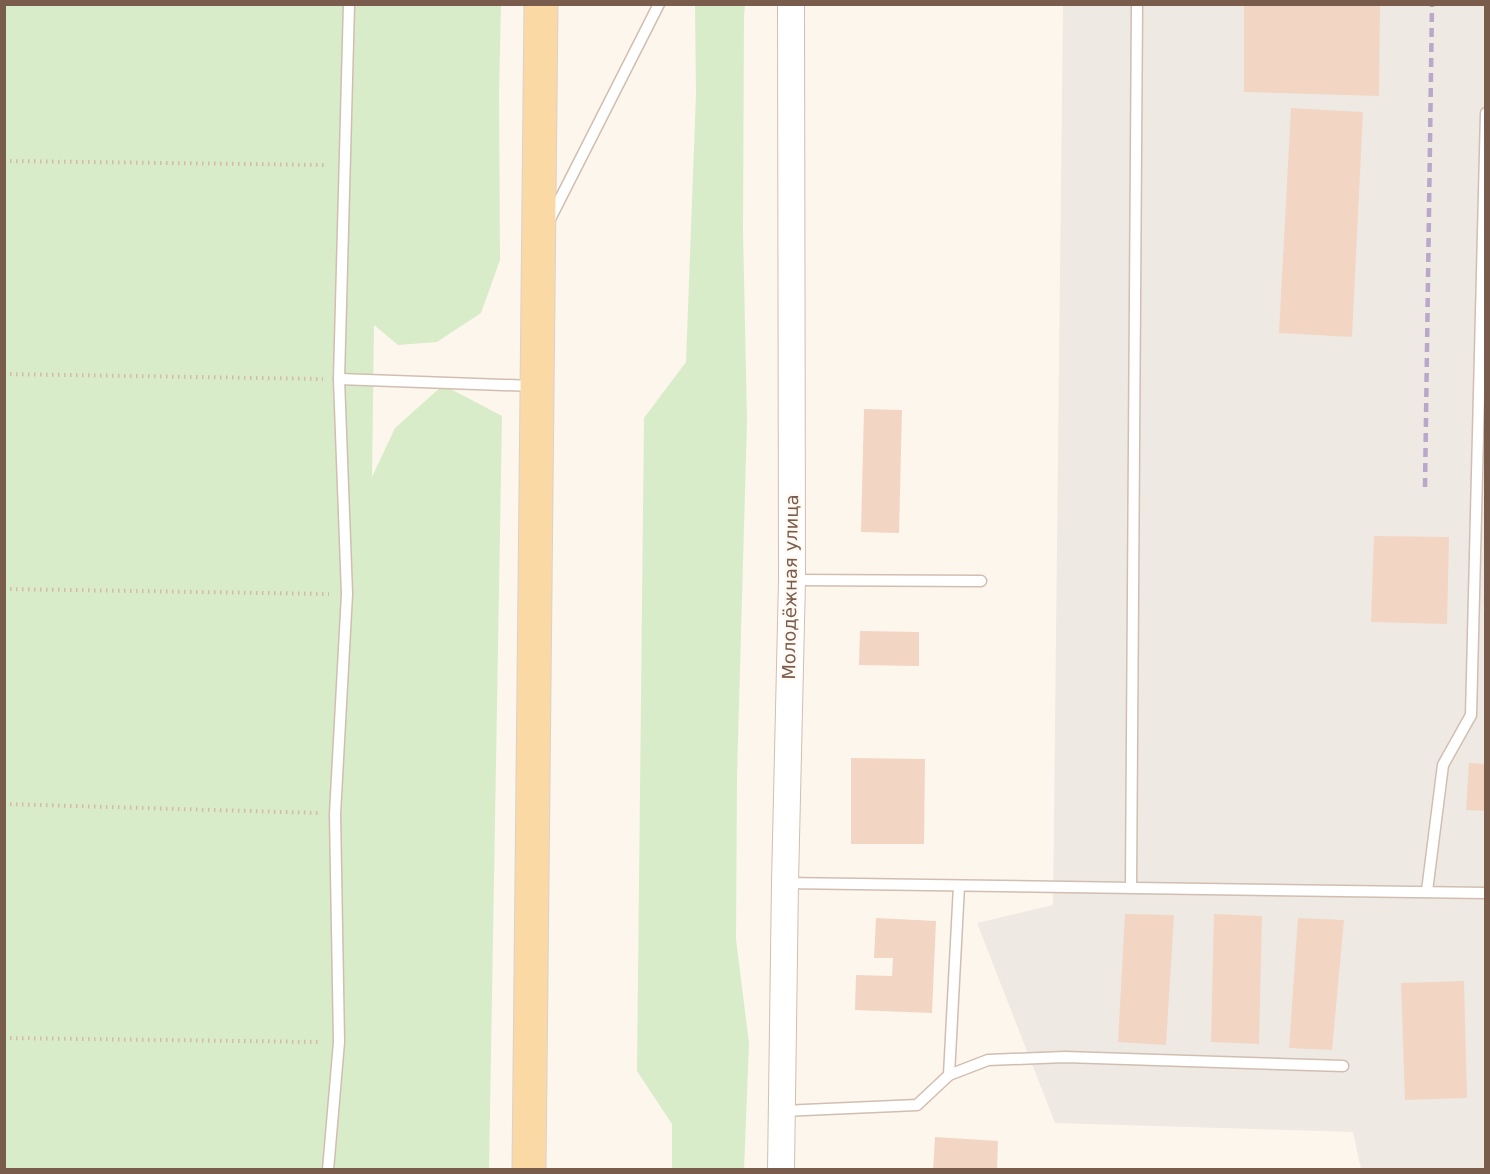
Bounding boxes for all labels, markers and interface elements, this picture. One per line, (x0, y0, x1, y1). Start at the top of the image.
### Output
street label: Молодёжная улица (778, 494, 802, 680)

